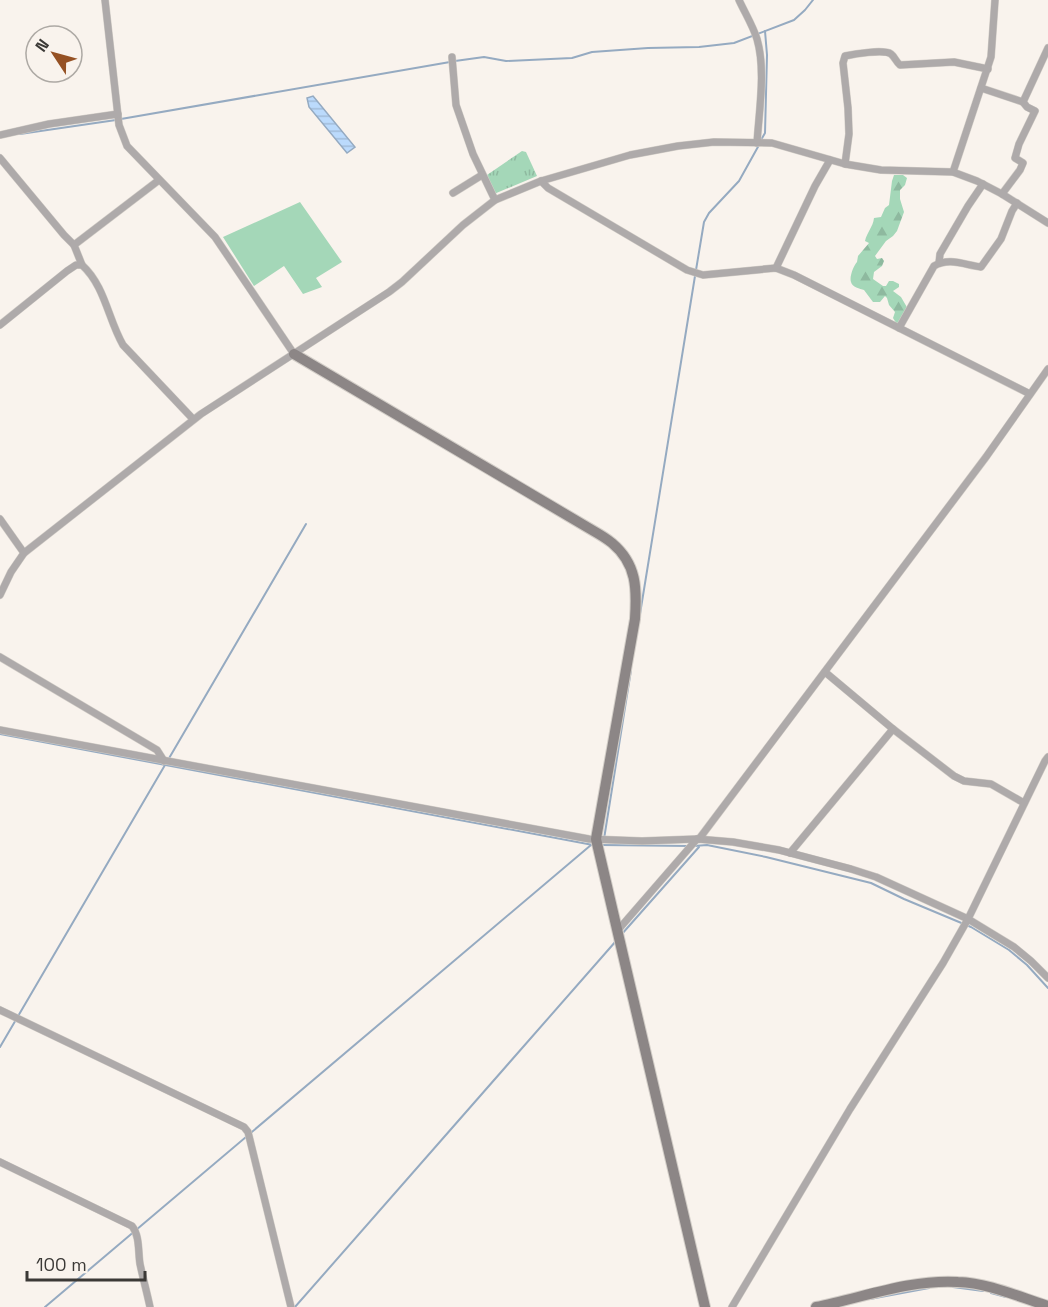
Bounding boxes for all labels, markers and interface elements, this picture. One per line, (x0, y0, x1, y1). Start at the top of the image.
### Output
north arrow (24, 24, 84, 84)
text: N (31, 35, 54, 56)
scale bar (27, 1244, 146, 1282)
text: 100 m (36, 1253, 87, 1276)

